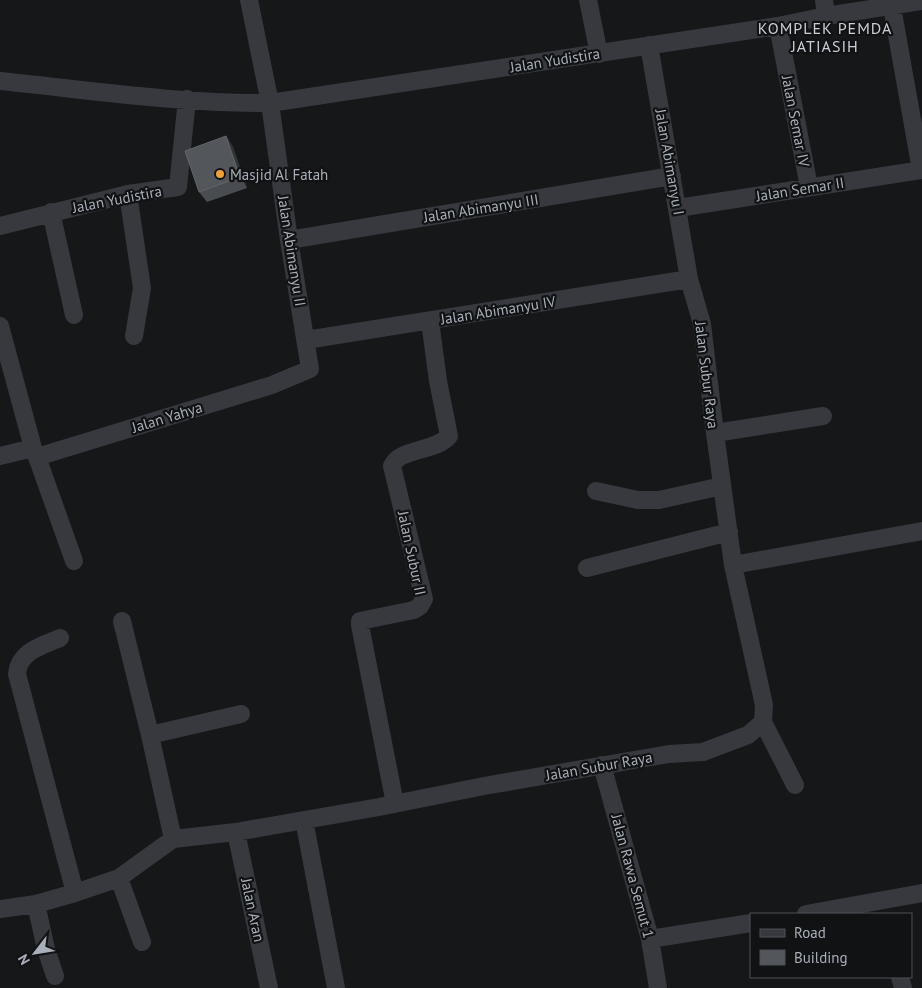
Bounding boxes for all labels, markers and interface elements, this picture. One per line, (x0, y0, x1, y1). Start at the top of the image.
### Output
district label: KOMPLEK PEMDA JATIASIH (758, 18, 892, 56)
street label: Jalan Yudistira (508, 44, 601, 77)
street label: Jalan Semar IV (778, 73, 814, 169)
street label: Jalan Abimanyu I (651, 106, 689, 217)
place label: Masjid Al Fatah (230, 165, 328, 184)
marker: Masjid Al Fatah (214, 168, 226, 180)
street label: Jalan Semar II (754, 173, 845, 205)
street label: Jalan Yudistira (70, 181, 163, 217)
street label: Jalan Abimanyu III (421, 190, 540, 227)
street label: Jalan Abimanyu II (274, 193, 310, 308)
street label: Jalan Abimanyu IV (438, 291, 557, 329)
street label: Jalan Subur Raya (691, 319, 723, 430)
street label: Jalan Yahya (128, 397, 205, 437)
street label: Jalan Subur II (394, 508, 430, 597)
street label: Jalan Subur Raya (543, 747, 654, 785)
street label: Jalan Rawa Semut 1 (607, 811, 659, 940)
street label: Jalan Aran (237, 875, 269, 944)
legend (750, 913, 912, 978)
text: Road (794, 923, 826, 942)
north arrow (10, 928, 60, 978)
text: Building (794, 948, 848, 967)
text: N (14, 951, 34, 968)

